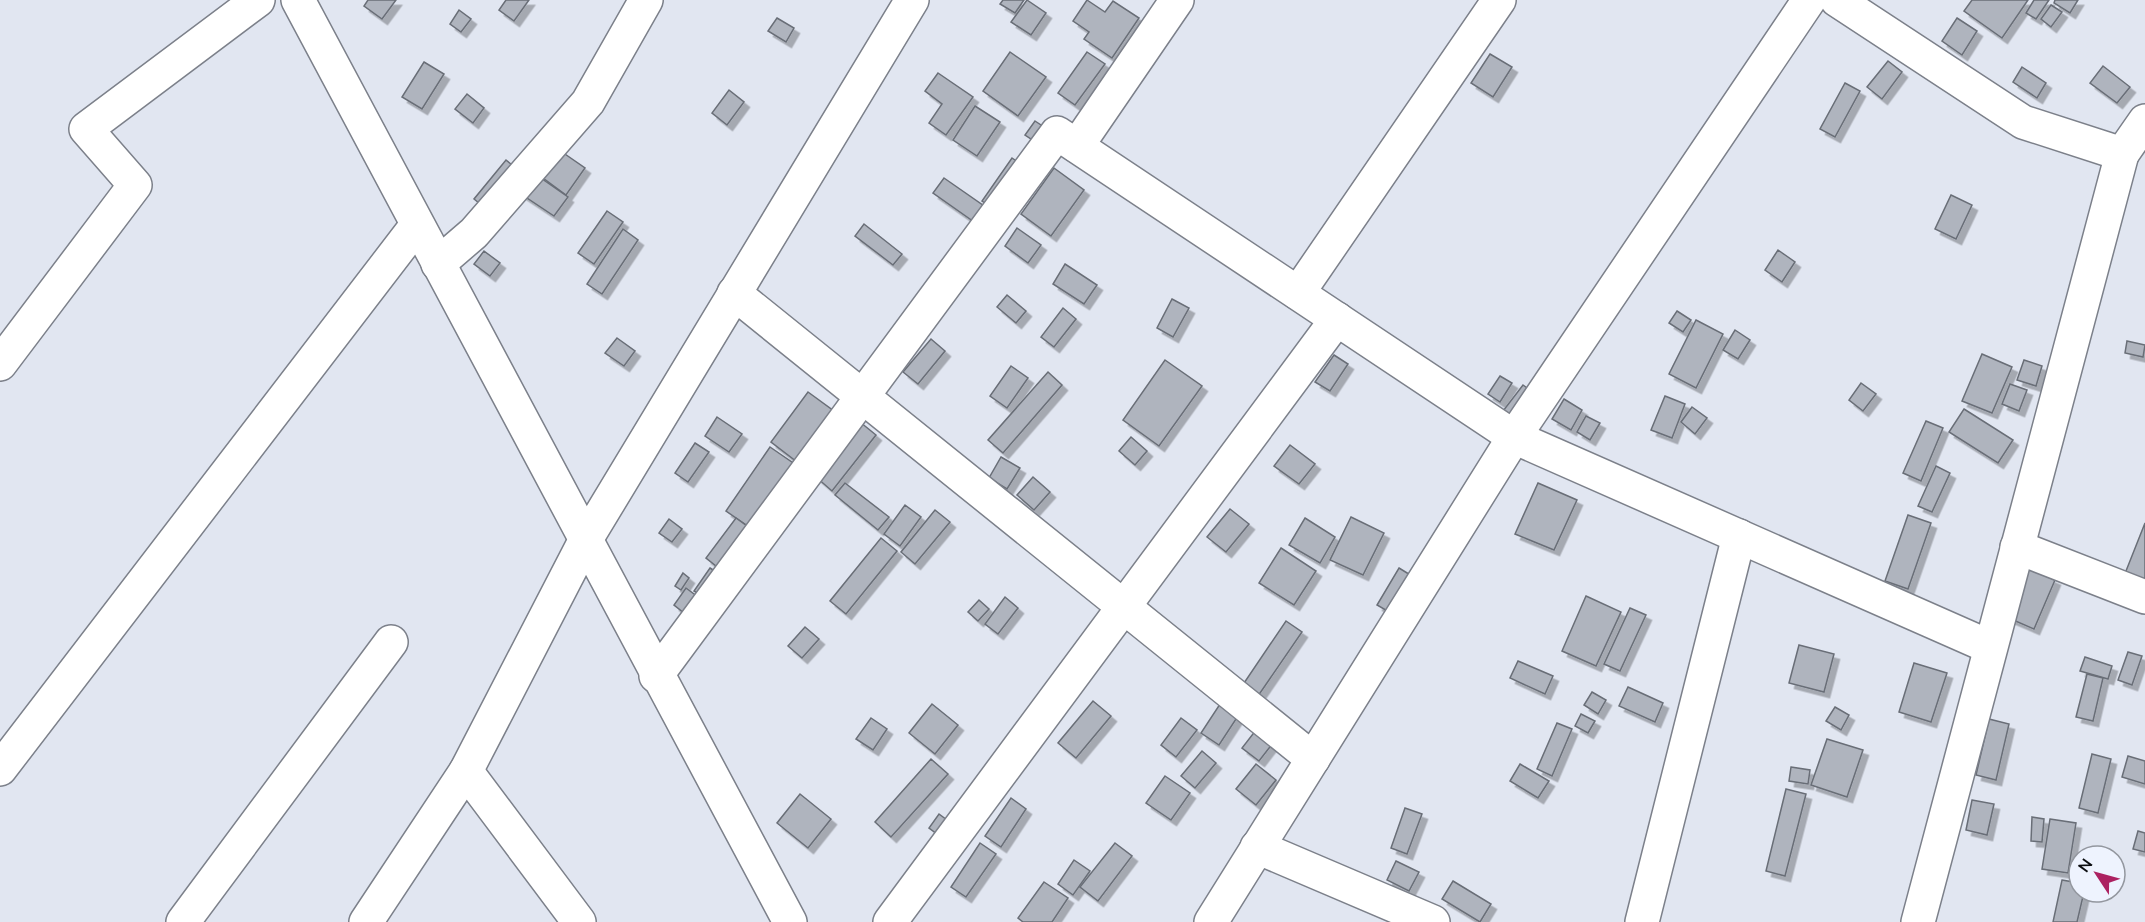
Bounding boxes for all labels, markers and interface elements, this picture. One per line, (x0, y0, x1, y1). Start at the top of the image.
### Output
north arrow (2067, 844, 2127, 904)
text: N (2073, 854, 2098, 877)

